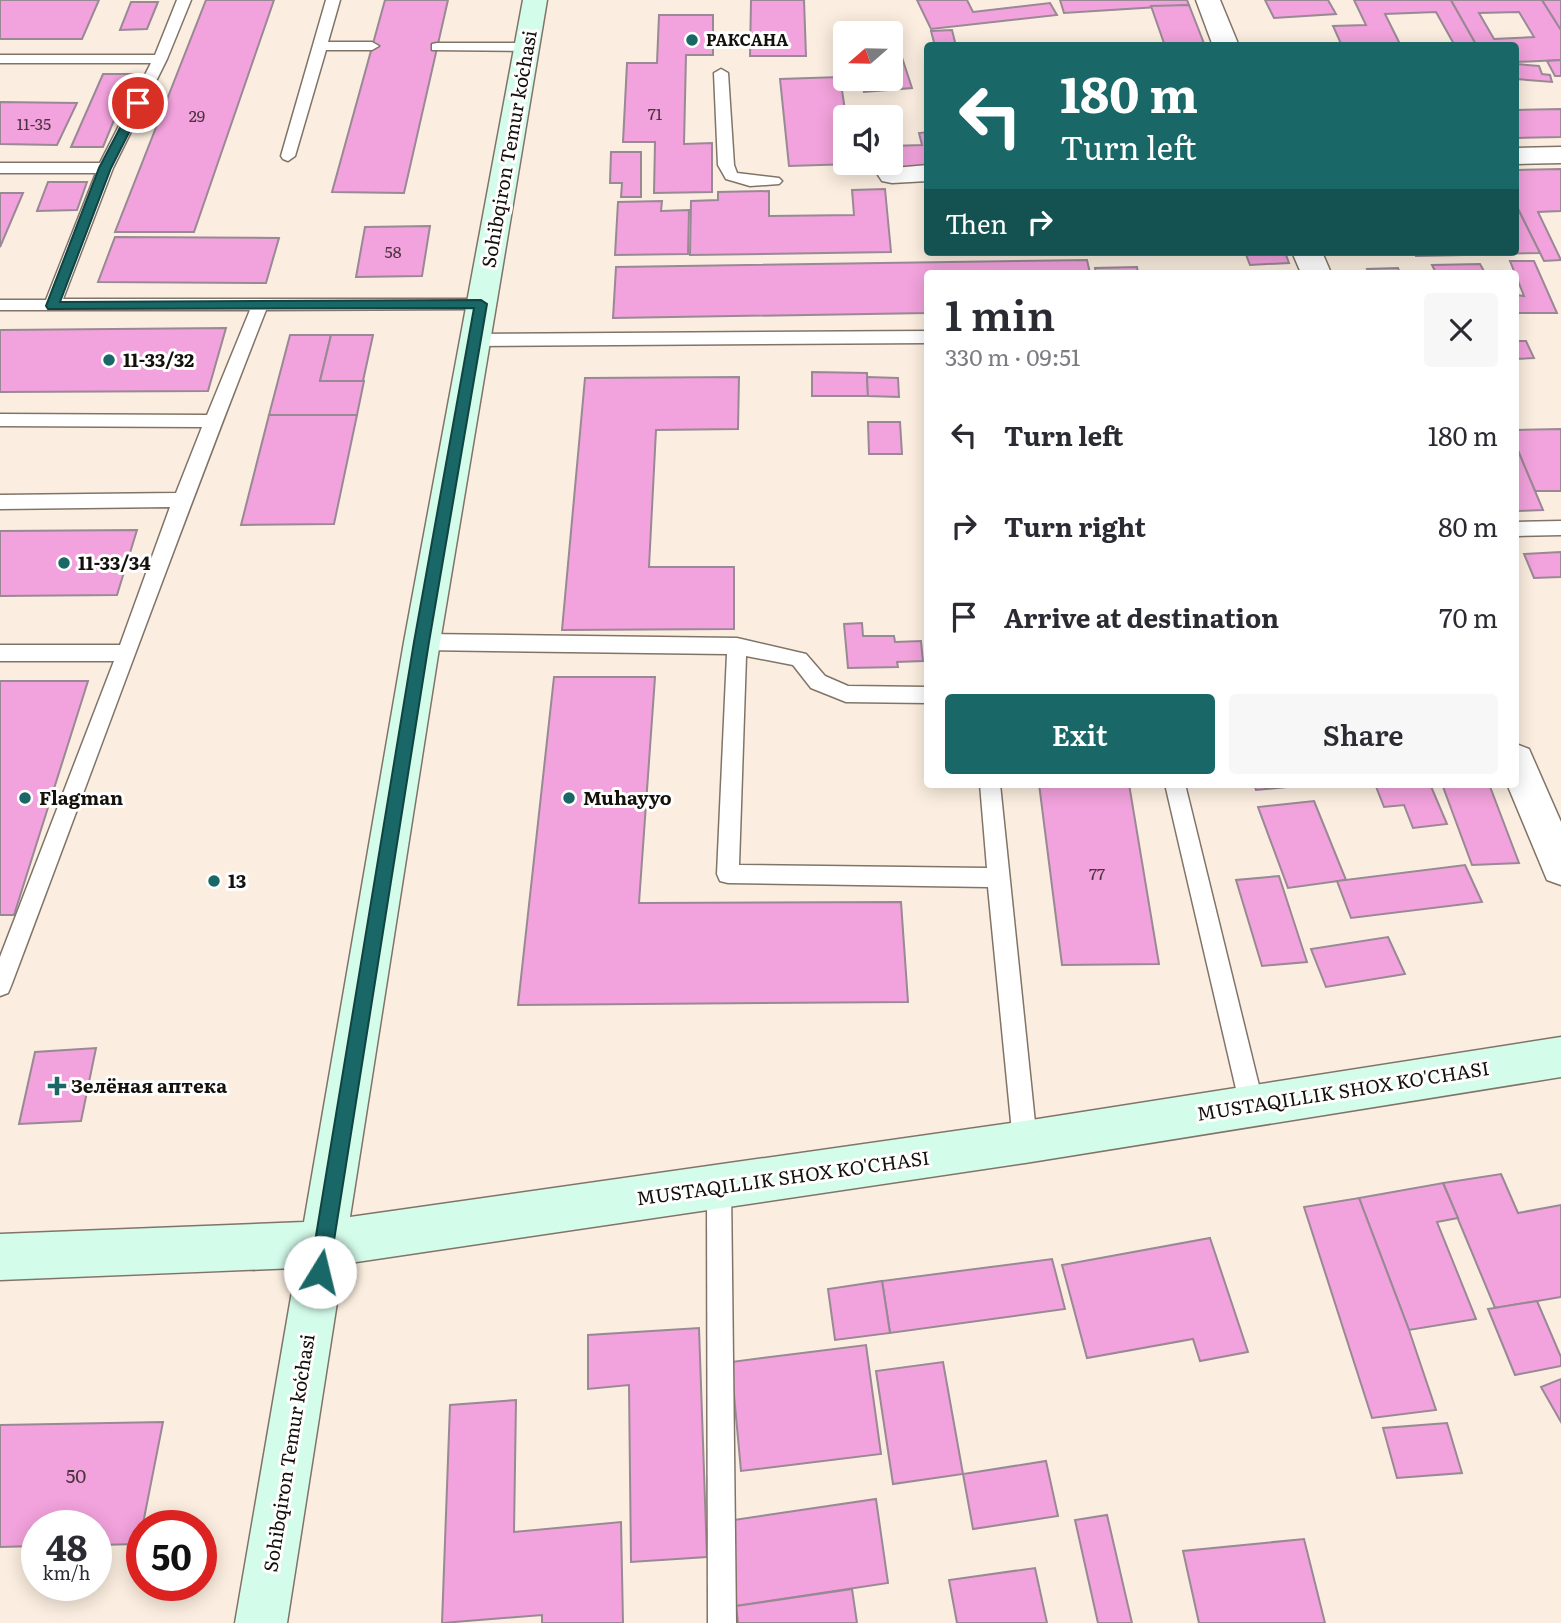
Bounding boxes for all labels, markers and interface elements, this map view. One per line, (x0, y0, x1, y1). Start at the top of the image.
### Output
north arrow (833, 21, 903, 91)
map controls (833, 21, 903, 175)
place label: РАКСАНА (706, 27, 788, 51)
street label: Sohibqiron Temur koʻchasi (473, 28, 543, 270)
marker: РАКСАНА (684, 32, 700, 48)
text: 180 m (1060, 55, 1198, 128)
icon: left (945, 70, 1036, 161)
pin (108, 73, 168, 133)
icon: arrive (119, 84, 157, 122)
house number: 71 (648, 101, 663, 125)
house number: 29 (189, 103, 205, 127)
button: sound (833, 105, 903, 175)
house number: 11-35 (17, 111, 51, 135)
text: Turn left (1060, 122, 1197, 170)
text: Then (945, 203, 1007, 242)
icon: right (1021, 203, 1059, 241)
house number: 58 (385, 239, 402, 263)
text: 1 min (945, 282, 1055, 344)
button: close (1424, 293, 1498, 367)
text: 330 m · 09:51 (945, 339, 1080, 373)
place label: 11-33/32 (123, 345, 194, 373)
marker: 11-33/32 (101, 352, 117, 368)
text: Turn left (1004, 415, 1123, 454)
text: 180 m (1428, 415, 1498, 454)
icon: left (945, 416, 983, 454)
text: Turn right (1004, 506, 1146, 545)
text: 80 m (1438, 506, 1498, 545)
icon: right (945, 507, 983, 545)
place label: 11-33/34 (78, 548, 151, 576)
marker: 11-33/34 (56, 555, 72, 571)
text: Arrive at destination (1004, 597, 1279, 636)
text: 70 m (1439, 597, 1498, 636)
icon: arrive (945, 598, 983, 636)
button: Exit (945, 694, 1215, 774)
button: Share (1229, 694, 1498, 774)
place label: Flagman (39, 783, 123, 811)
place label: Muhayyo (583, 783, 672, 811)
marker: Flagman (17, 790, 33, 806)
marker: Muhayyo (561, 790, 577, 806)
house number: 77 (1089, 861, 1105, 885)
place label: 13 (228, 866, 246, 894)
marker: 13 (206, 873, 222, 889)
street label: MUSTAQILLIK SHOX KO'CHASI (1195, 1053, 1491, 1127)
place label: Зелёная аптека (71, 1071, 227, 1099)
marker: Зелёная аптека (49, 1078, 65, 1094)
street label: MUSTAQILLIK SHOX KO'CHASI (635, 1143, 931, 1211)
position arrow (283, 1235, 357, 1309)
street label: Sohibqiron Temur koʻchasi (255, 1332, 321, 1574)
house number: 50 (66, 1461, 86, 1489)
speed limit sign: 50 (126, 1510, 217, 1601)
text: 48 (46, 1520, 87, 1572)
text: km/h (43, 1559, 90, 1586)

